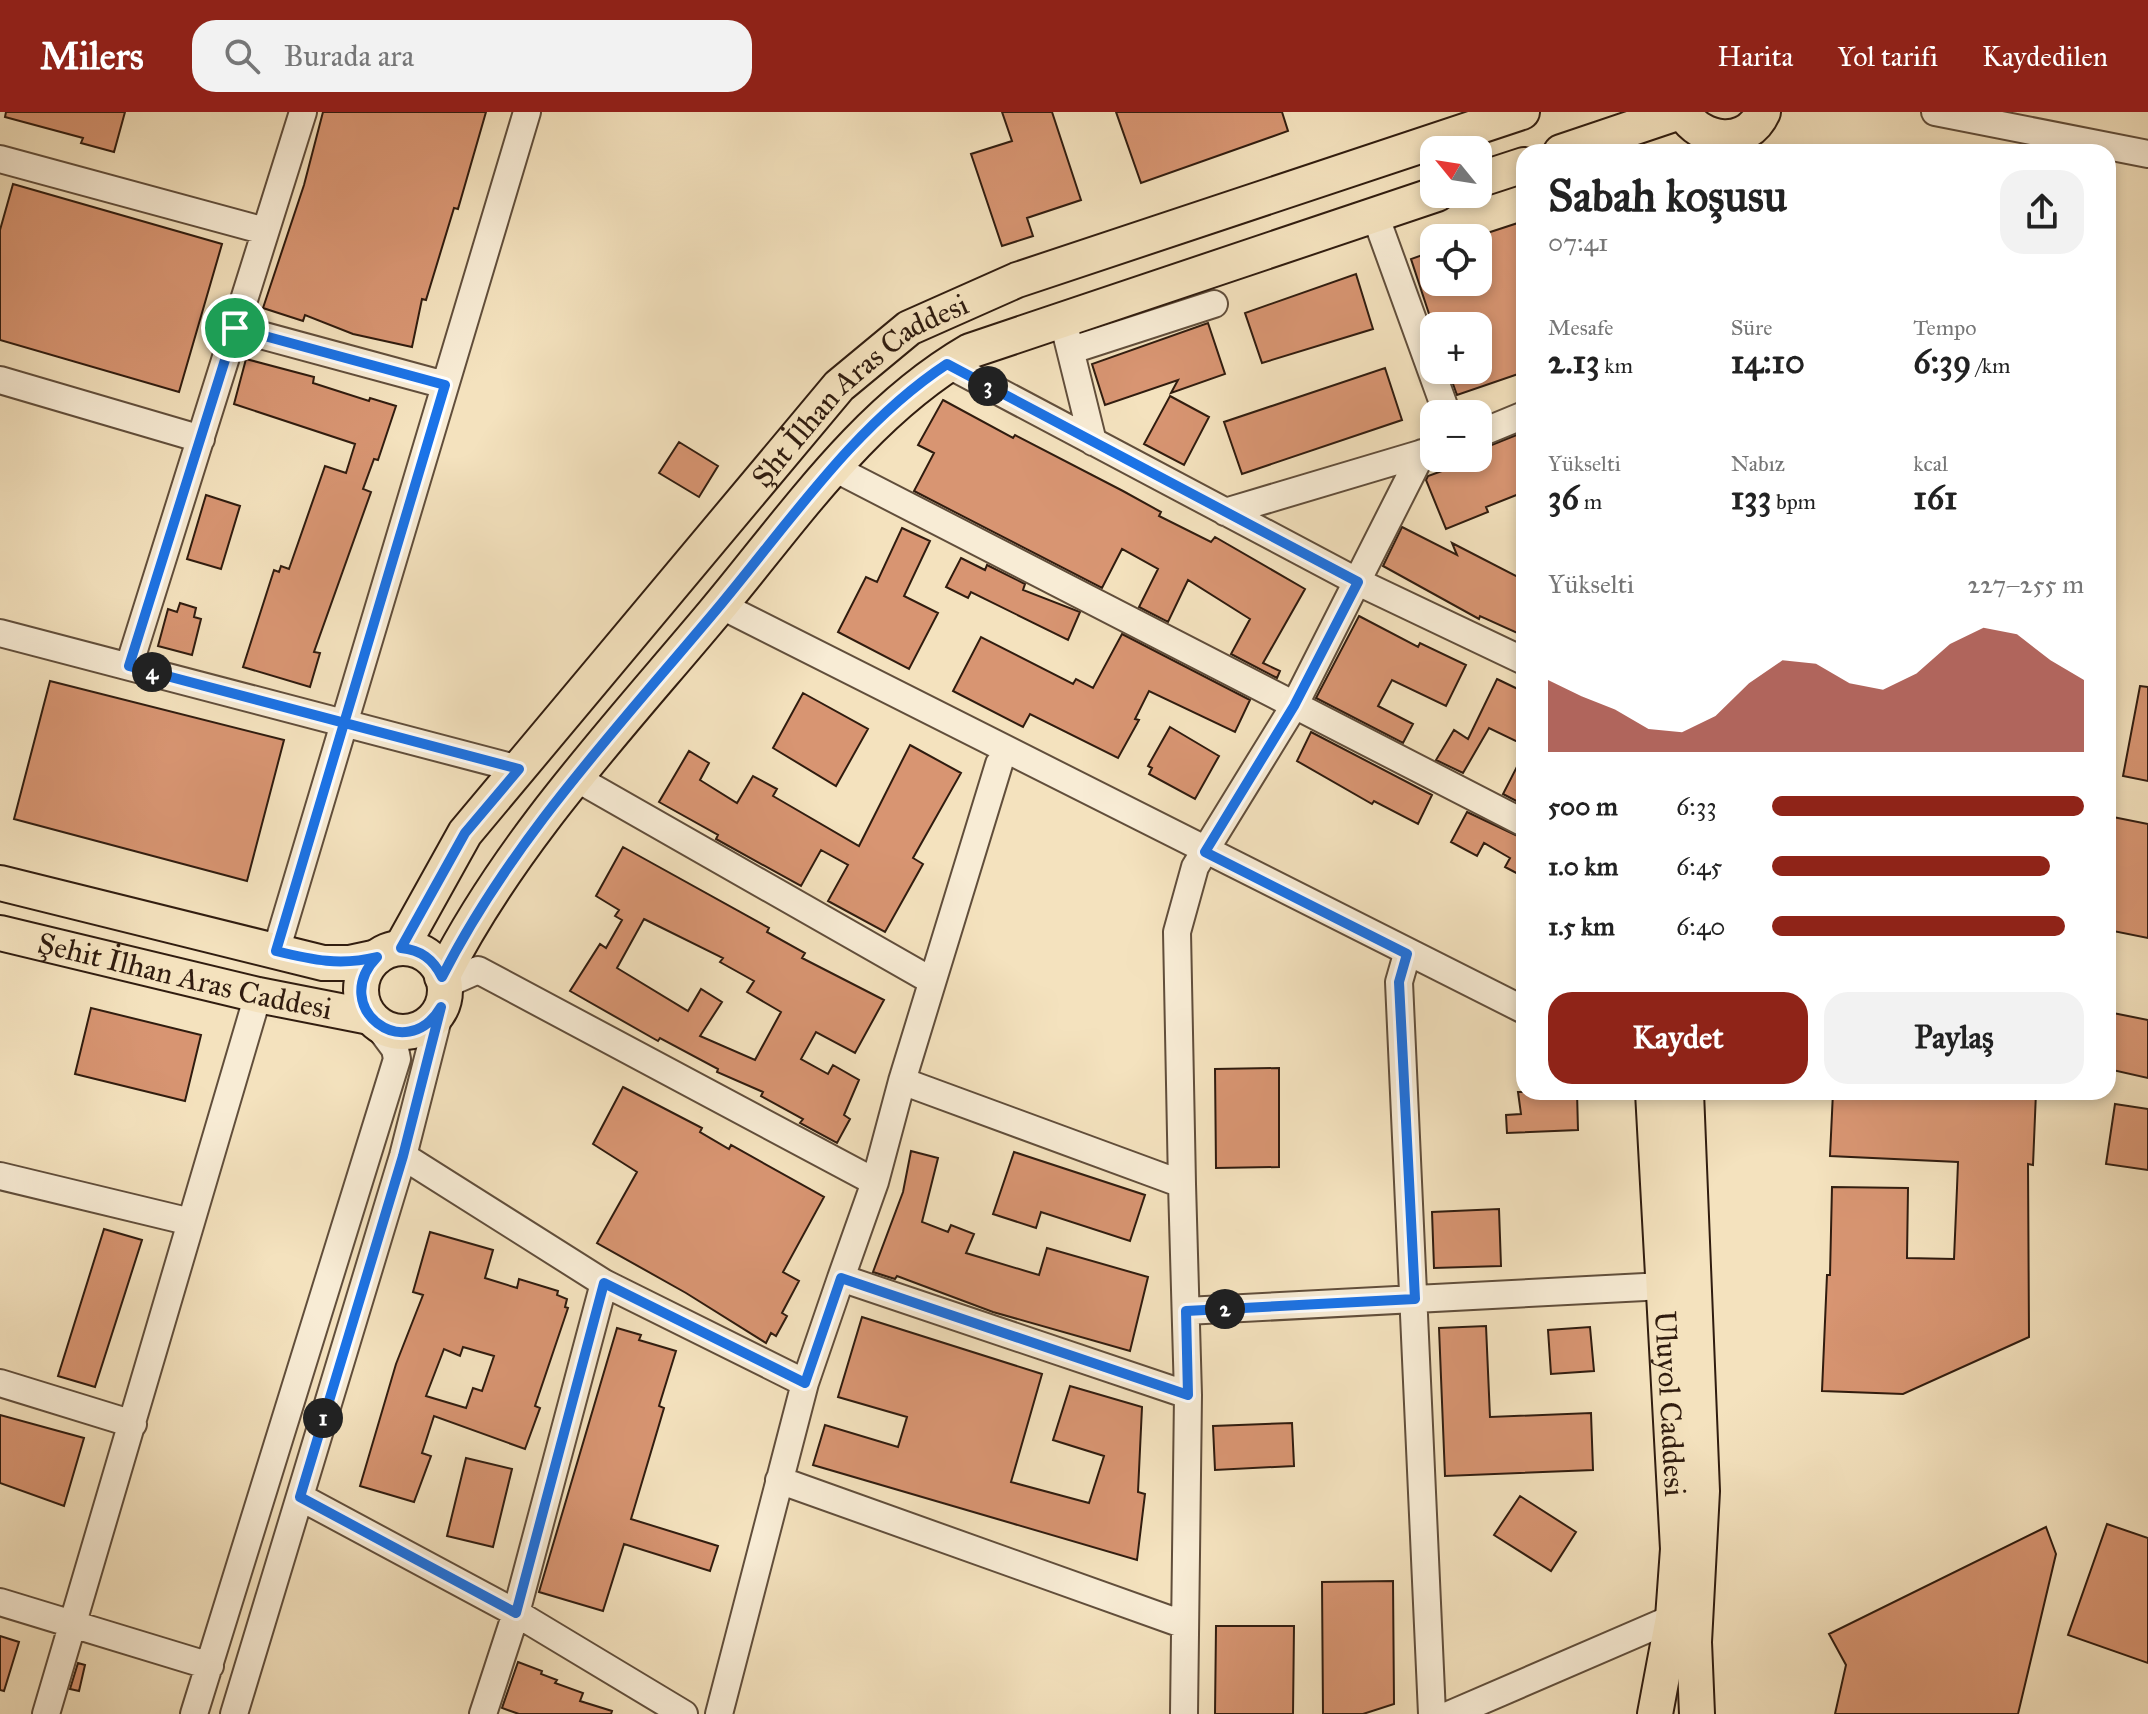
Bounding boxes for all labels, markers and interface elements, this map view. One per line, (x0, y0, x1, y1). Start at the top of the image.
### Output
search box (192, 20, 752, 92)
text: Milers (40, 33, 144, 79)
icon: search (220, 34, 264, 78)
text: Burada ara (284, 38, 414, 74)
text: Harita (1717, 39, 1793, 74)
text: Yol tarifi (1837, 39, 1938, 74)
text: Kaydedilen (1982, 39, 2108, 74)
north arrow (1420, 136, 1492, 208)
map controls (1420, 136, 1492, 472)
text: Sabah koşusu (1548, 169, 1787, 223)
button: share (2000, 170, 2084, 254)
button: locate (1420, 224, 1492, 296)
text: 07:41 (1548, 226, 1608, 258)
street label: Şht İlhan Aras Caddesi (744, 286, 974, 495)
pin (201, 294, 269, 362)
icon: arrive (213, 306, 257, 350)
button: + (1420, 312, 1492, 384)
text: Mesafe (1548, 314, 1613, 341)
text: Süre (1731, 314, 1772, 341)
text: Tempo (1913, 314, 1977, 341)
text: 2.13 (1548, 341, 1600, 382)
text: 14:10 (1731, 341, 1805, 382)
text: 6:39 (1913, 341, 1971, 382)
text: km (1600, 352, 1633, 379)
text: /km (1971, 352, 2011, 379)
pin: 3 (968, 366, 1008, 406)
text: 3 (984, 372, 992, 399)
button: − (1420, 400, 1492, 472)
text: Yükselti (1548, 450, 1621, 477)
text: Nabız (1731, 450, 1785, 477)
text: kcal (1913, 450, 1948, 477)
text: 36 (1548, 477, 1579, 518)
text: 133 (1731, 477, 1771, 518)
text: 161 (1913, 477, 1957, 518)
text: m (1579, 488, 1602, 515)
text: bpm (1771, 488, 1816, 515)
text: Yükselti (1548, 568, 1634, 600)
text: 227–255 m (1967, 568, 2084, 600)
pin: 4 (132, 652, 172, 692)
text: 4 (146, 658, 158, 685)
text: 500 m (1548, 790, 1618, 822)
text: 6:33 (1676, 790, 1717, 822)
text: 1.0 km (1548, 850, 1618, 882)
text: 6:45 (1676, 850, 1722, 882)
text: 1.5 km (1548, 910, 1615, 942)
text: 6:40 (1676, 910, 1726, 942)
street label: Şehit İlhan Aras Caddesi (34, 925, 335, 1027)
button: Kaydet (1548, 992, 1808, 1084)
button: Paylaş (1824, 992, 2084, 1084)
pin: 2 (1205, 1289, 1245, 1329)
text: 2 (1220, 1295, 1230, 1322)
street label: Uluyol Caddesi (1647, 1310, 1693, 1497)
pin: 1 (303, 1398, 343, 1438)
text: 1 (319, 1404, 327, 1431)

